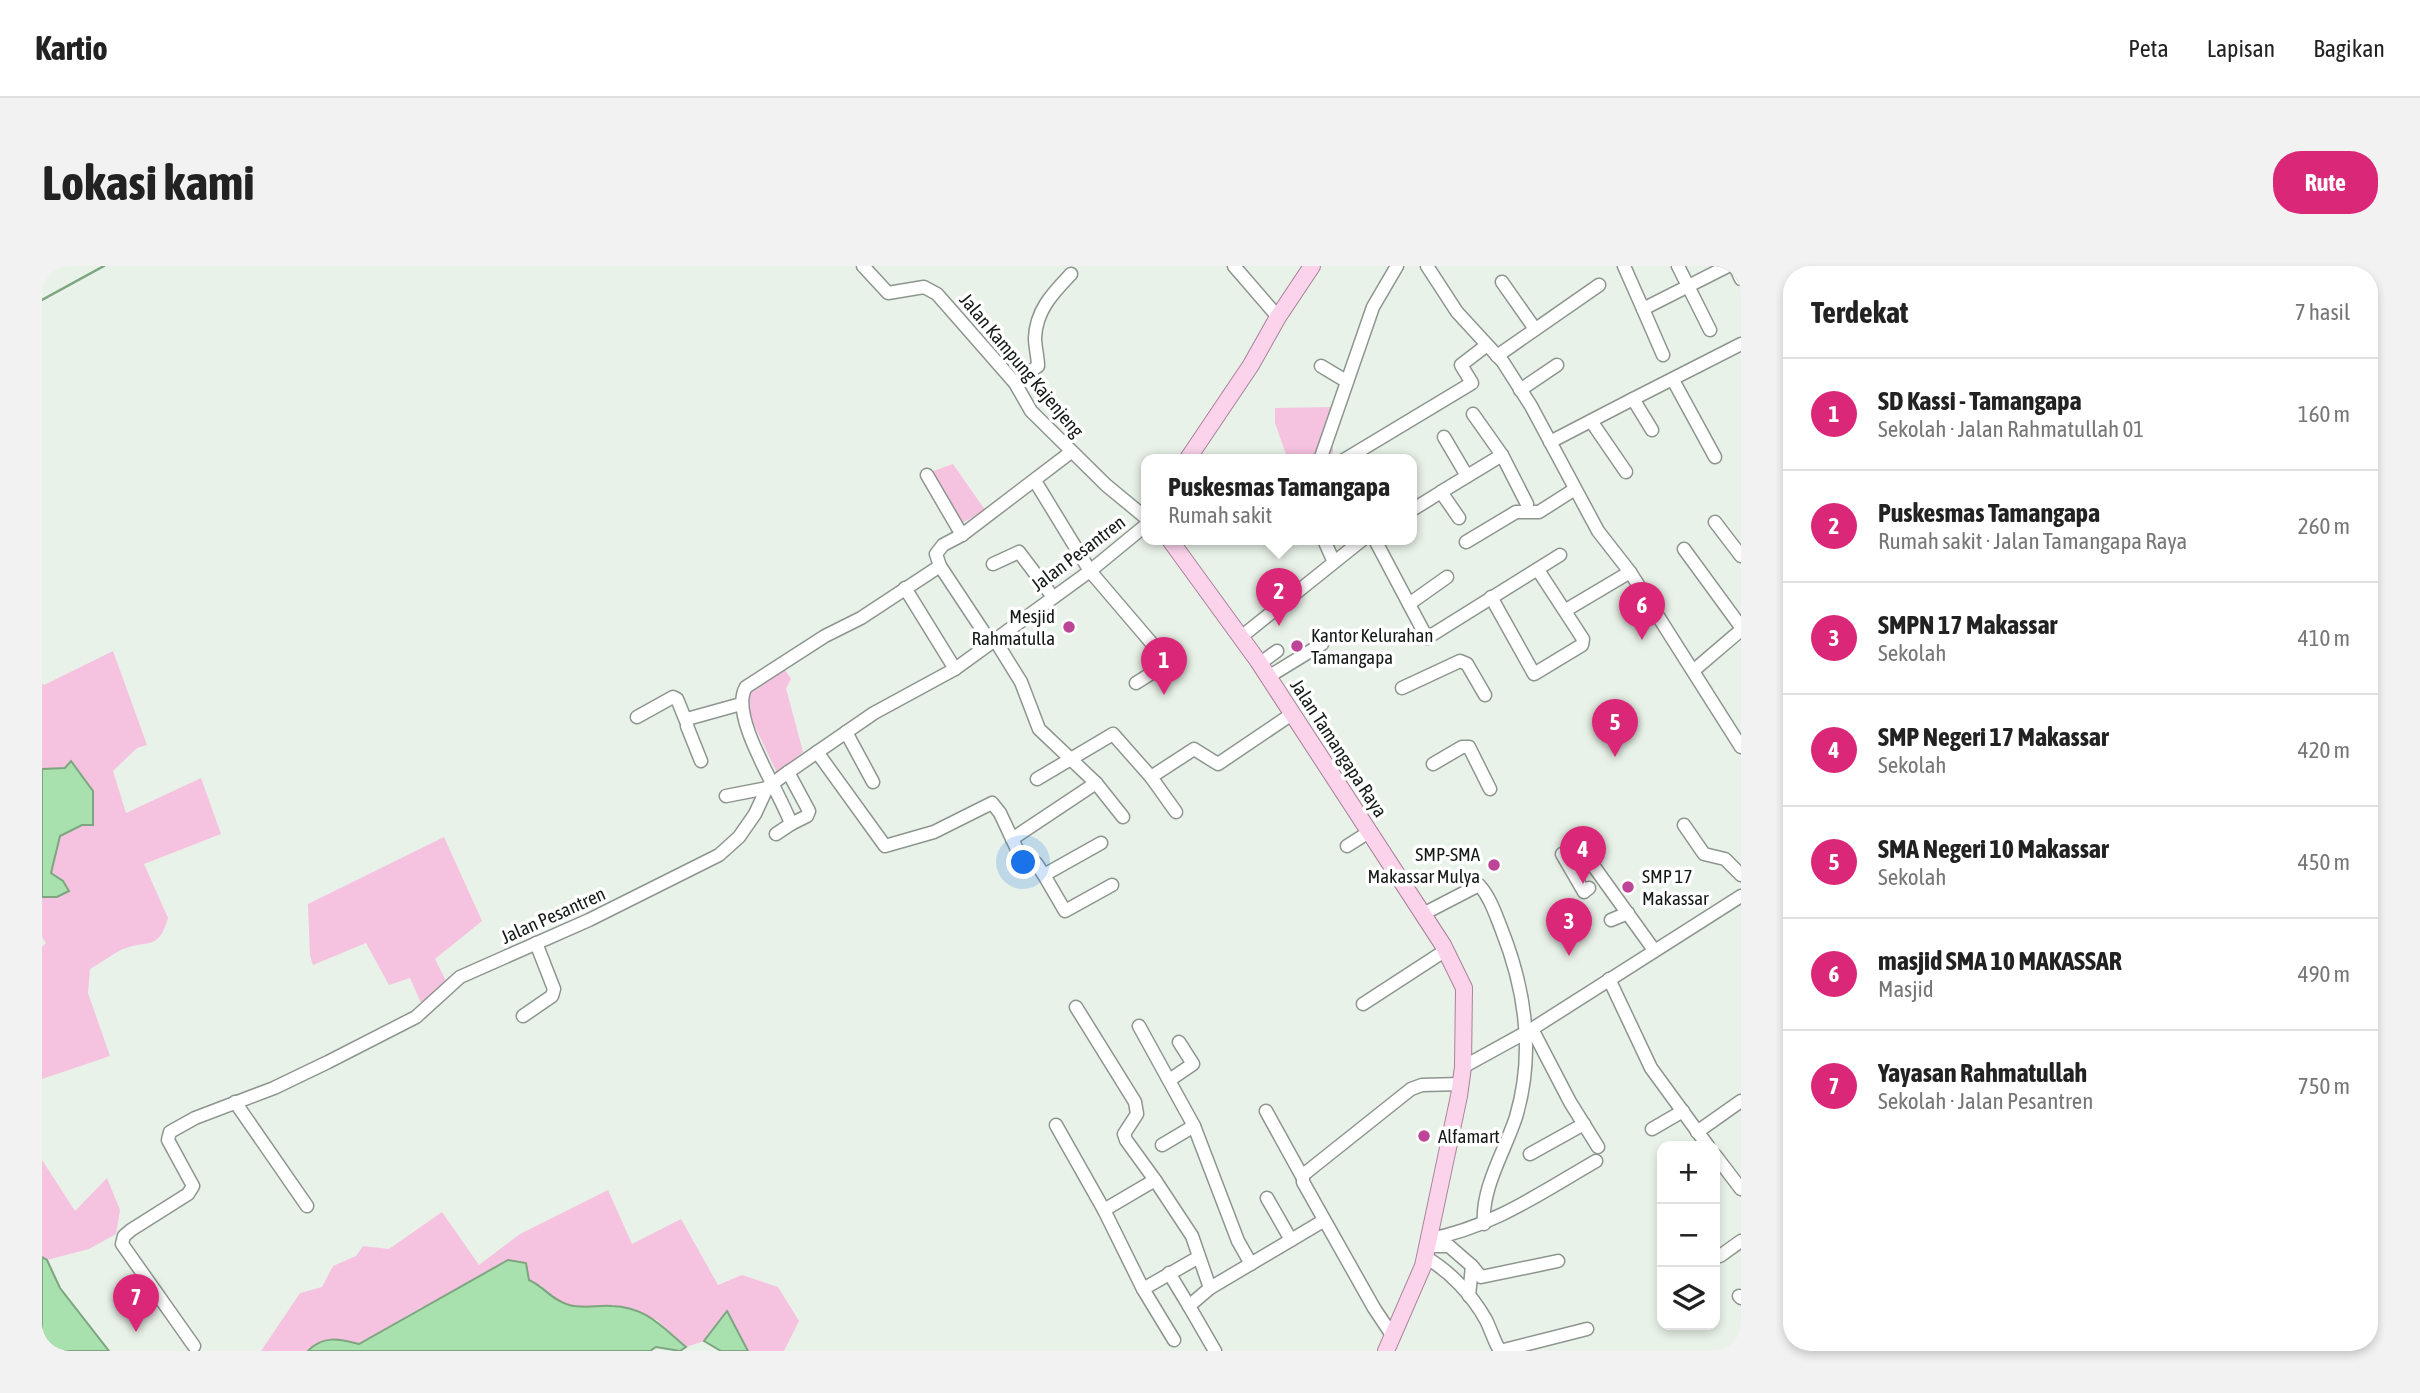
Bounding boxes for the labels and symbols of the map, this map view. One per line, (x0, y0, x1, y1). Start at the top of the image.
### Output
street label: Jalan Kampung Kajenjeng (956, 289, 1089, 442)
street label: Jalan Pesantren (1027, 511, 1129, 595)
pin: 2 (1256, 568, 1302, 626)
pin: 6 (1619, 582, 1665, 640)
place label: Mesjid Rahmatulla (971, 605, 1055, 649)
marker: Mesjid Rahmatulla (1061, 619, 1077, 635)
place label: Kantor Kelurahan Tamangapa (1311, 624, 1434, 668)
pin: 1 (1141, 637, 1187, 695)
marker: Kantor Kelurahan Tamangapa (1289, 638, 1305, 654)
street label: Jalan Tamangapa Raya (1286, 675, 1392, 821)
pin: 5 (1592, 699, 1638, 757)
pin: 4 (1560, 826, 1606, 884)
place label: SMP-SMA Makassar Mulya (1368, 843, 1481, 887)
your location (1006, 845, 1040, 879)
marker: SMP-SMA Makassar Mulya (1486, 857, 1502, 873)
place label: SMP 17 Makassar (1642, 865, 1709, 909)
marker: SMP 17 Makassar (1620, 879, 1636, 895)
street label: Jalan Pesantren (497, 882, 609, 948)
pin: 3 (1546, 898, 1592, 956)
place label: Alfamart (1438, 1125, 1500, 1147)
marker: Alfamart (1416, 1128, 1432, 1144)
pin: 7 (113, 1274, 159, 1332)

